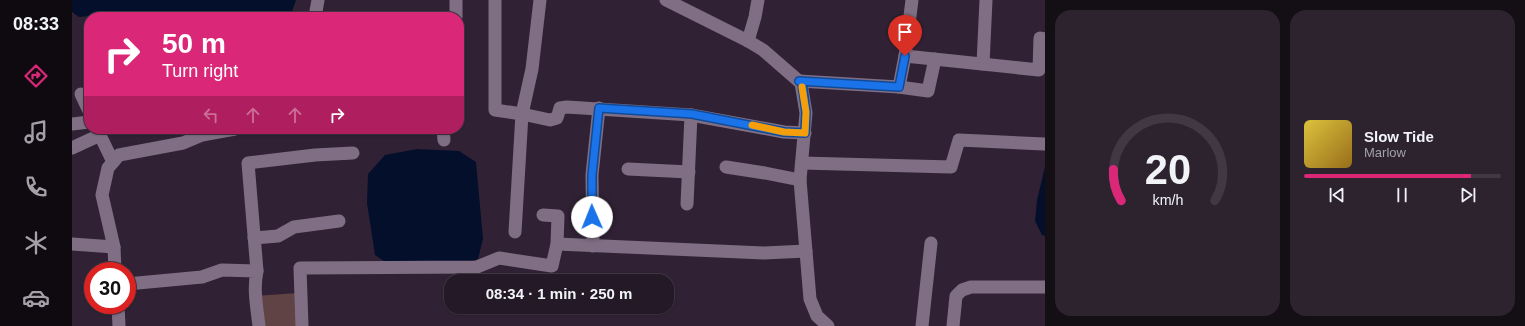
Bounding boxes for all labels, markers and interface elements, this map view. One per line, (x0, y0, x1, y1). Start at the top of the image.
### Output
text: 08:33 (13, 14, 59, 34)
pin (888, 15, 922, 56)
icon: arrive (894, 21, 916, 43)
icon: right (96, 28, 148, 80)
text: 50 m (162, 28, 226, 59)
text: Turn right (162, 61, 238, 81)
icon: directions (22, 62, 50, 90)
icon: left (200, 104, 222, 126)
icon: ahead (242, 104, 264, 126)
icon: ahead (284, 104, 306, 126)
icon: right (326, 104, 348, 126)
icon: music (22, 118, 50, 146)
text: Slow Tide (1364, 128, 1434, 145)
text: Marlow (1364, 145, 1406, 160)
text: 20 (1144, 146, 1191, 193)
icon: phone (22, 173, 50, 201)
icon: previous (1326, 184, 1348, 206)
icon: pause (1391, 184, 1413, 206)
icon: next (1457, 184, 1479, 206)
text: km/h (1152, 192, 1183, 208)
position arrow (571, 196, 613, 238)
icon: climate (22, 229, 50, 257)
speed limit sign: 30 (84, 262, 136, 314)
icon: car (22, 284, 50, 312)
text: 08:34 · 1 min · 250 m (486, 285, 632, 302)

